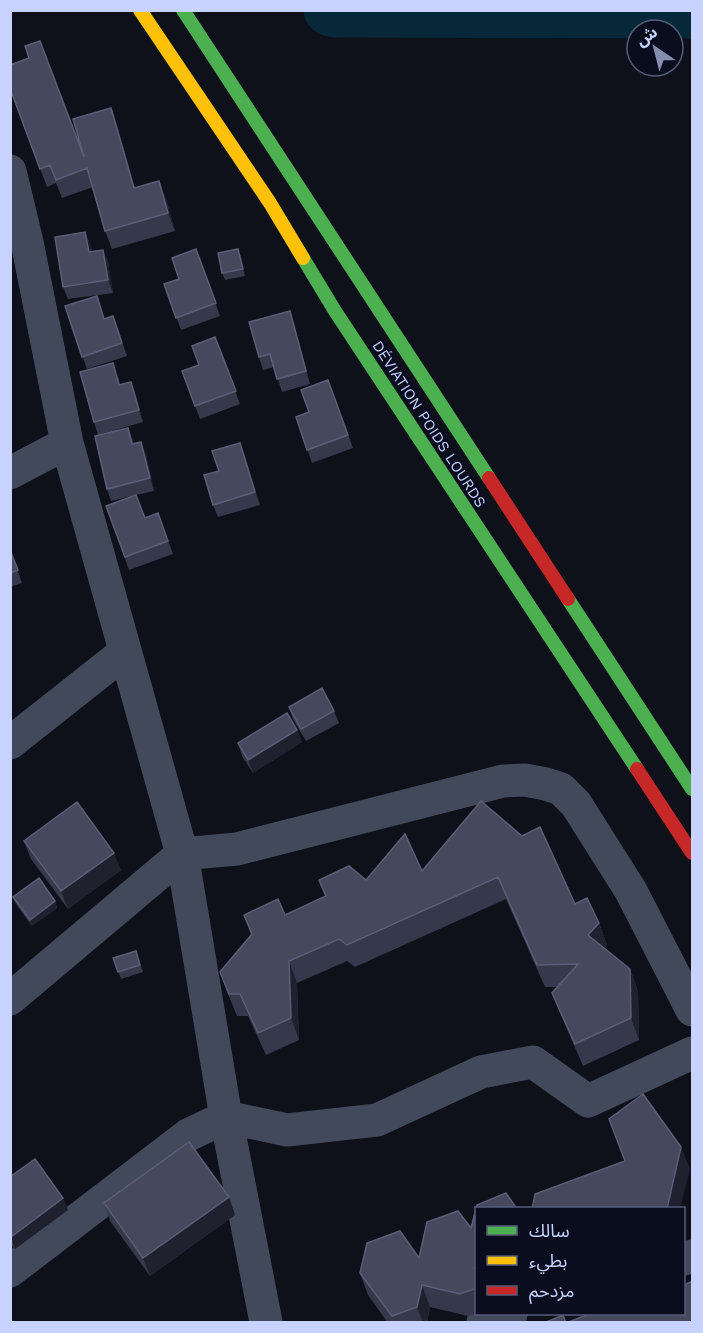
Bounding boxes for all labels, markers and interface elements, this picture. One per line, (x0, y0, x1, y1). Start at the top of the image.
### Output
north arrow (625, 18, 685, 78)
text: ش (632, 22, 661, 50)
street label: DÉVIATION POIDS LOURDS (368, 337, 490, 511)
legend (475, 1207, 685, 1315)
text: سالك (529, 1220, 570, 1241)
text: بطيء (529, 1250, 567, 1274)
text: مزدحم (529, 1280, 574, 1304)

